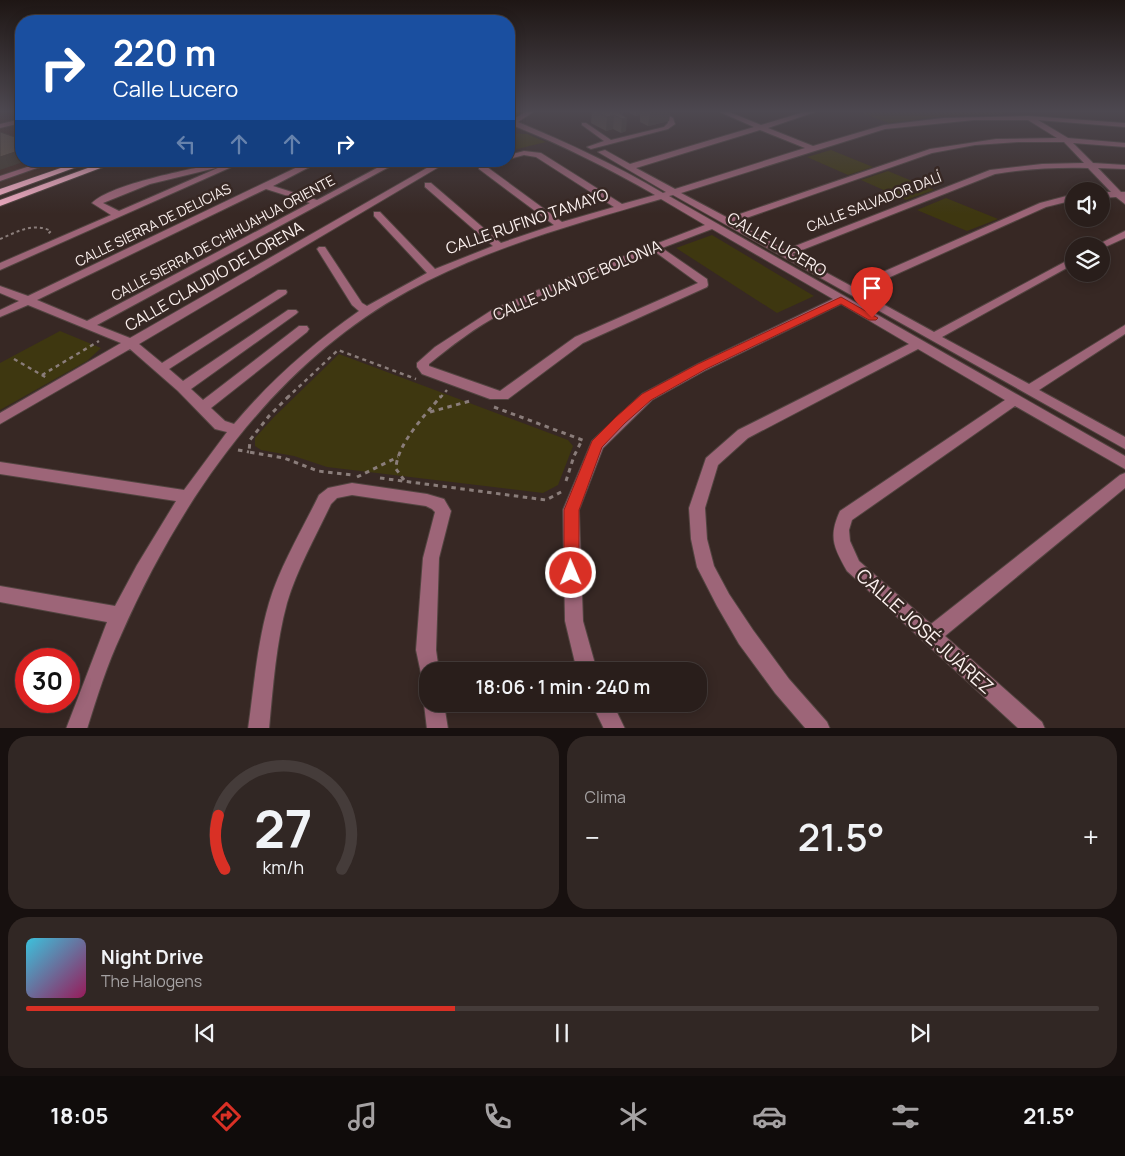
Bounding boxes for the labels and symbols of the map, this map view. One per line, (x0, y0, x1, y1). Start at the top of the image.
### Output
street label: CALLE SALVADOR DALÍ (804, 167, 944, 236)
street label: CALLE SIERRA DE CHIHUAHUA ORIENTE (108, 170, 338, 305)
street label: CALLE SIERRA DE DELICIAS (72, 178, 234, 271)
street label: CALLE RUFINO TAMAYO (443, 183, 612, 259)
street label: CALLE LUCERO (723, 207, 831, 282)
street label: CALLE CLAUDIO DE LORENA (121, 216, 307, 336)
street label: CALLE JUAN DE BOLONIA (489, 234, 665, 326)
pin (851, 267, 893, 318)
position arrow (544, 546, 596, 598)
street label: CALLE JOSÉ JUÁREZ (851, 562, 999, 700)
speed limit sign: 30 (15, 648, 80, 713)

